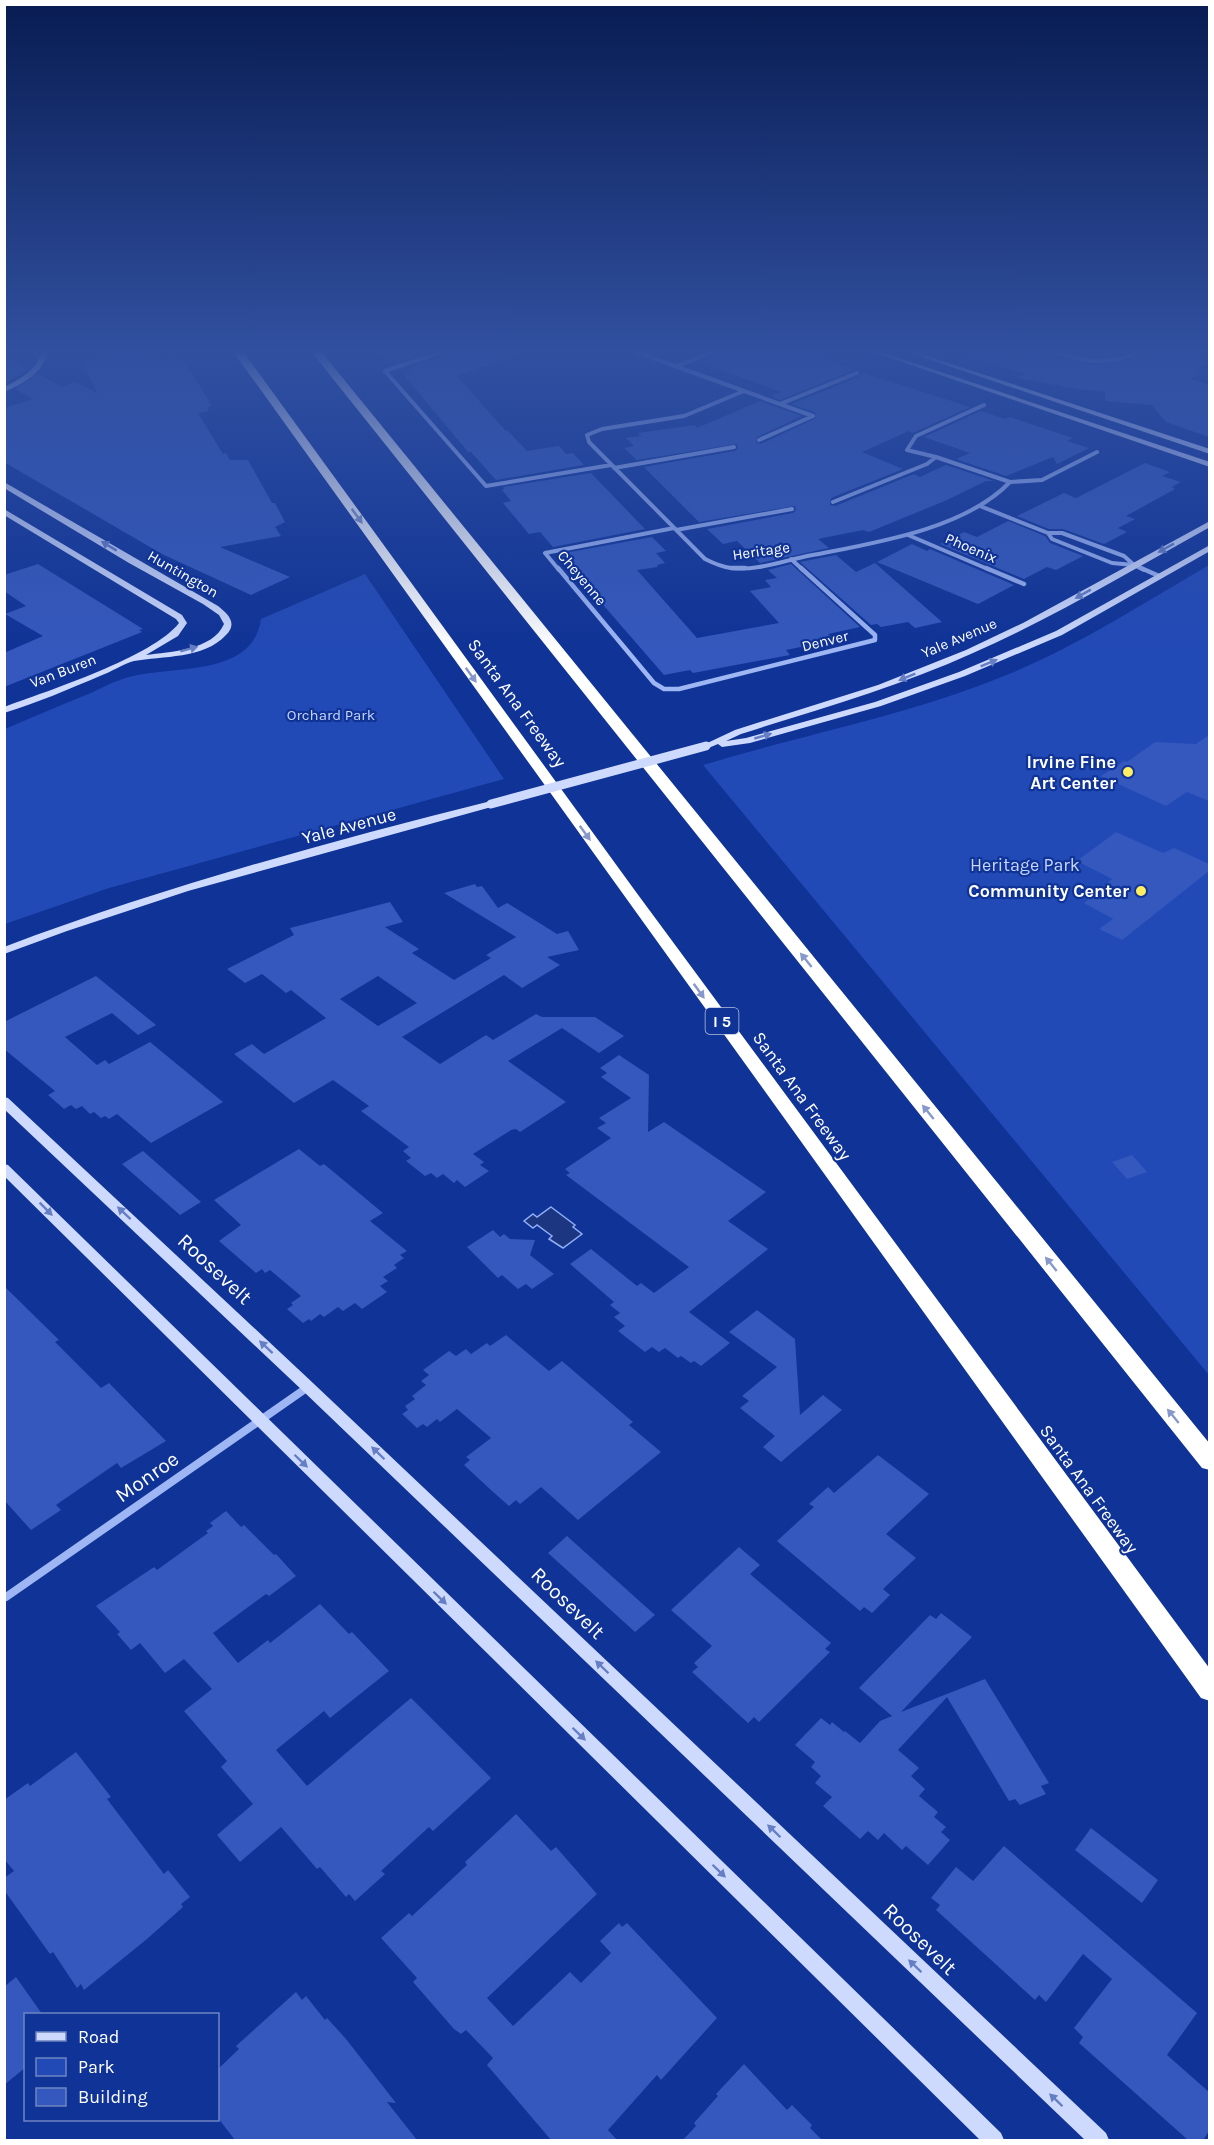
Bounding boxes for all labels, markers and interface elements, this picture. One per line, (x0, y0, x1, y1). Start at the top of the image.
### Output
one-way arrow (351, 508, 363, 524)
street label: Phoenix (942, 529, 1000, 567)
street label: Heritage (731, 538, 791, 564)
one-way arrow (100, 542, 117, 552)
one-way arrow (1157, 543, 1174, 553)
street label: Huntington (144, 547, 222, 601)
street label: Cheyenne (554, 547, 610, 609)
one-way arrow (1074, 589, 1091, 599)
street label: Yale Avenue (918, 614, 1000, 662)
street label: Denver (800, 626, 851, 655)
street label: Santa Ana Freeway (463, 634, 571, 772)
one-way arrow (180, 644, 198, 654)
street label: Van Buren (27, 650, 99, 692)
one-way arrow (980, 658, 998, 668)
one-way arrow (465, 666, 477, 682)
one-way arrow (897, 672, 915, 682)
park label: Orchard Park (287, 706, 375, 724)
one-way arrow (754, 731, 772, 740)
place label: Irvine Fine Art Center (1026, 751, 1116, 794)
marker: Irvine Fine Art Center (1121, 765, 1135, 779)
street label: Yale Avenue (300, 803, 398, 849)
one-way arrow (579, 824, 591, 840)
park label: Heritage Park (970, 854, 1080, 876)
place label: Community Center (968, 880, 1129, 902)
marker: Community Center (1134, 884, 1148, 898)
one-way arrow (800, 953, 813, 968)
one-way arrow (693, 983, 705, 998)
road number: I 5 (706, 1008, 738, 1034)
street label: Santa Ana Freeway (748, 1027, 856, 1165)
one-way arrow (922, 1104, 935, 1120)
one-way arrow (39, 1201, 53, 1216)
one-way arrow (116, 1206, 131, 1220)
street label: Roosevelt (173, 1229, 257, 1309)
one-way arrow (1044, 1256, 1057, 1272)
one-way arrow (258, 1340, 273, 1354)
one-way arrow (1166, 1408, 1179, 1424)
street label: Santa Ana Freeway (1035, 1420, 1143, 1558)
one-way arrow (370, 1446, 385, 1460)
street label: Monroe (111, 1447, 183, 1507)
one-way arrow (293, 1454, 308, 1468)
street label: Roosevelt (526, 1562, 610, 1644)
one-way arrow (433, 1590, 447, 1604)
one-way arrow (596, 1661, 610, 1675)
one-way arrow (572, 1727, 587, 1741)
one-way arrow (767, 1825, 782, 1838)
one-way arrow (711, 1863, 725, 1877)
street label: Roosevelt (878, 1898, 962, 1980)
one-way arrow (908, 1959, 922, 1973)
legend (24, 2013, 219, 2121)
text: Road (78, 2026, 119, 2048)
text: Park (78, 2056, 115, 2078)
text: Building (78, 2086, 148, 2108)
one-way arrow (1049, 2093, 1064, 2107)

